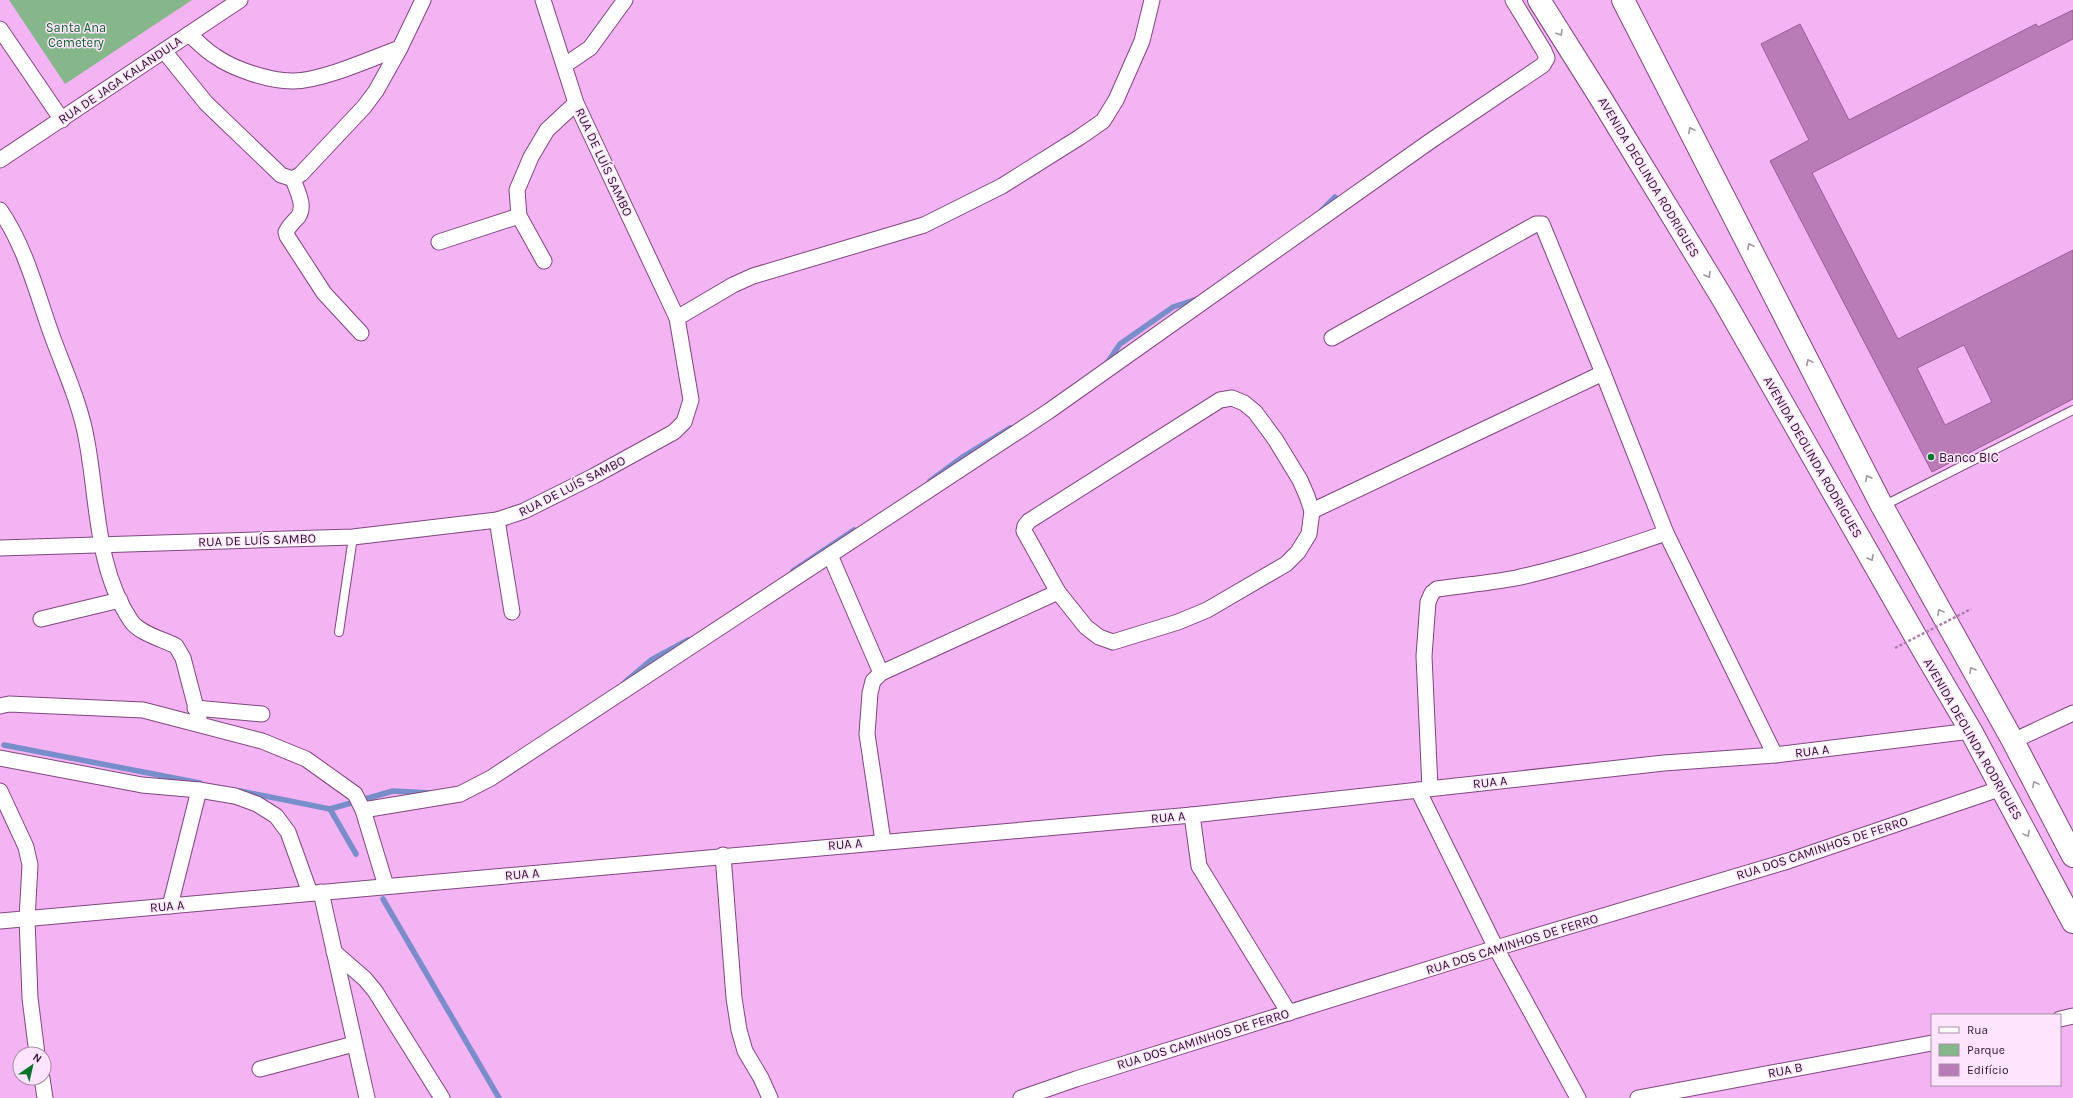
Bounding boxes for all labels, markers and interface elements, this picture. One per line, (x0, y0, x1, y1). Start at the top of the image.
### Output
park label: Santa Ana Cemetery (46, 20, 106, 50)
one-way arrow (1555, 29, 1563, 36)
street label: RUA DE JAGA KALANDULA (55, 33, 185, 127)
street label: AVENIDA DEOLINDA RODRIGUES (1595, 94, 1703, 260)
street label: RUA DE LUÍS SAMBO (572, 105, 638, 219)
one-way arrow (1688, 127, 1696, 134)
one-way arrow (1747, 243, 1755, 250)
one-way arrow (1703, 271, 1711, 278)
one-way arrow (1806, 359, 1814, 366)
street label: AVENIDA DEOLINDA RODRIGUES (1761, 374, 1865, 540)
place label: Banco BIC (1939, 450, 1999, 465)
street label: RUA DE LUÍS SAMBO (515, 451, 628, 519)
marker: Banco BIC (1926, 452, 1936, 462)
one-way arrow (1865, 475, 1872, 482)
street label: RUA DE LUÍS SAMBO (198, 528, 316, 550)
one-way arrow (1866, 554, 1873, 561)
one-way arrow (1937, 609, 1944, 616)
street label: AVENIDA DEOLINDA RODRIGUES (1921, 656, 2025, 822)
one-way arrow (1970, 667, 1977, 674)
street label: RUA A (1794, 741, 1831, 761)
street label: RUA A (1472, 773, 1508, 791)
one-way arrow (2033, 781, 2040, 788)
street label: RUA A (1150, 808, 1186, 826)
street label: RUA DOS CAMINHOS DE FERRO (1734, 813, 1910, 883)
one-way arrow (2022, 830, 2029, 837)
street label: RUA A (827, 835, 863, 853)
street label: RUA A (504, 865, 540, 883)
street label: RUA A (149, 897, 185, 915)
street label: RUA DOS CAMINHOS DE FERRO (1424, 911, 1600, 977)
street label: RUA DOS CAMINHOS DE FERRO (1115, 1006, 1291, 1072)
legend (1931, 1014, 2061, 1086)
text: Rua (1967, 1023, 1988, 1037)
text: Parque (1967, 1043, 2005, 1057)
north arrow (12, 1046, 52, 1086)
text: N (30, 1051, 44, 1066)
street label: RUA B (1766, 1059, 1804, 1081)
text: Edifício (1967, 1063, 2008, 1077)

